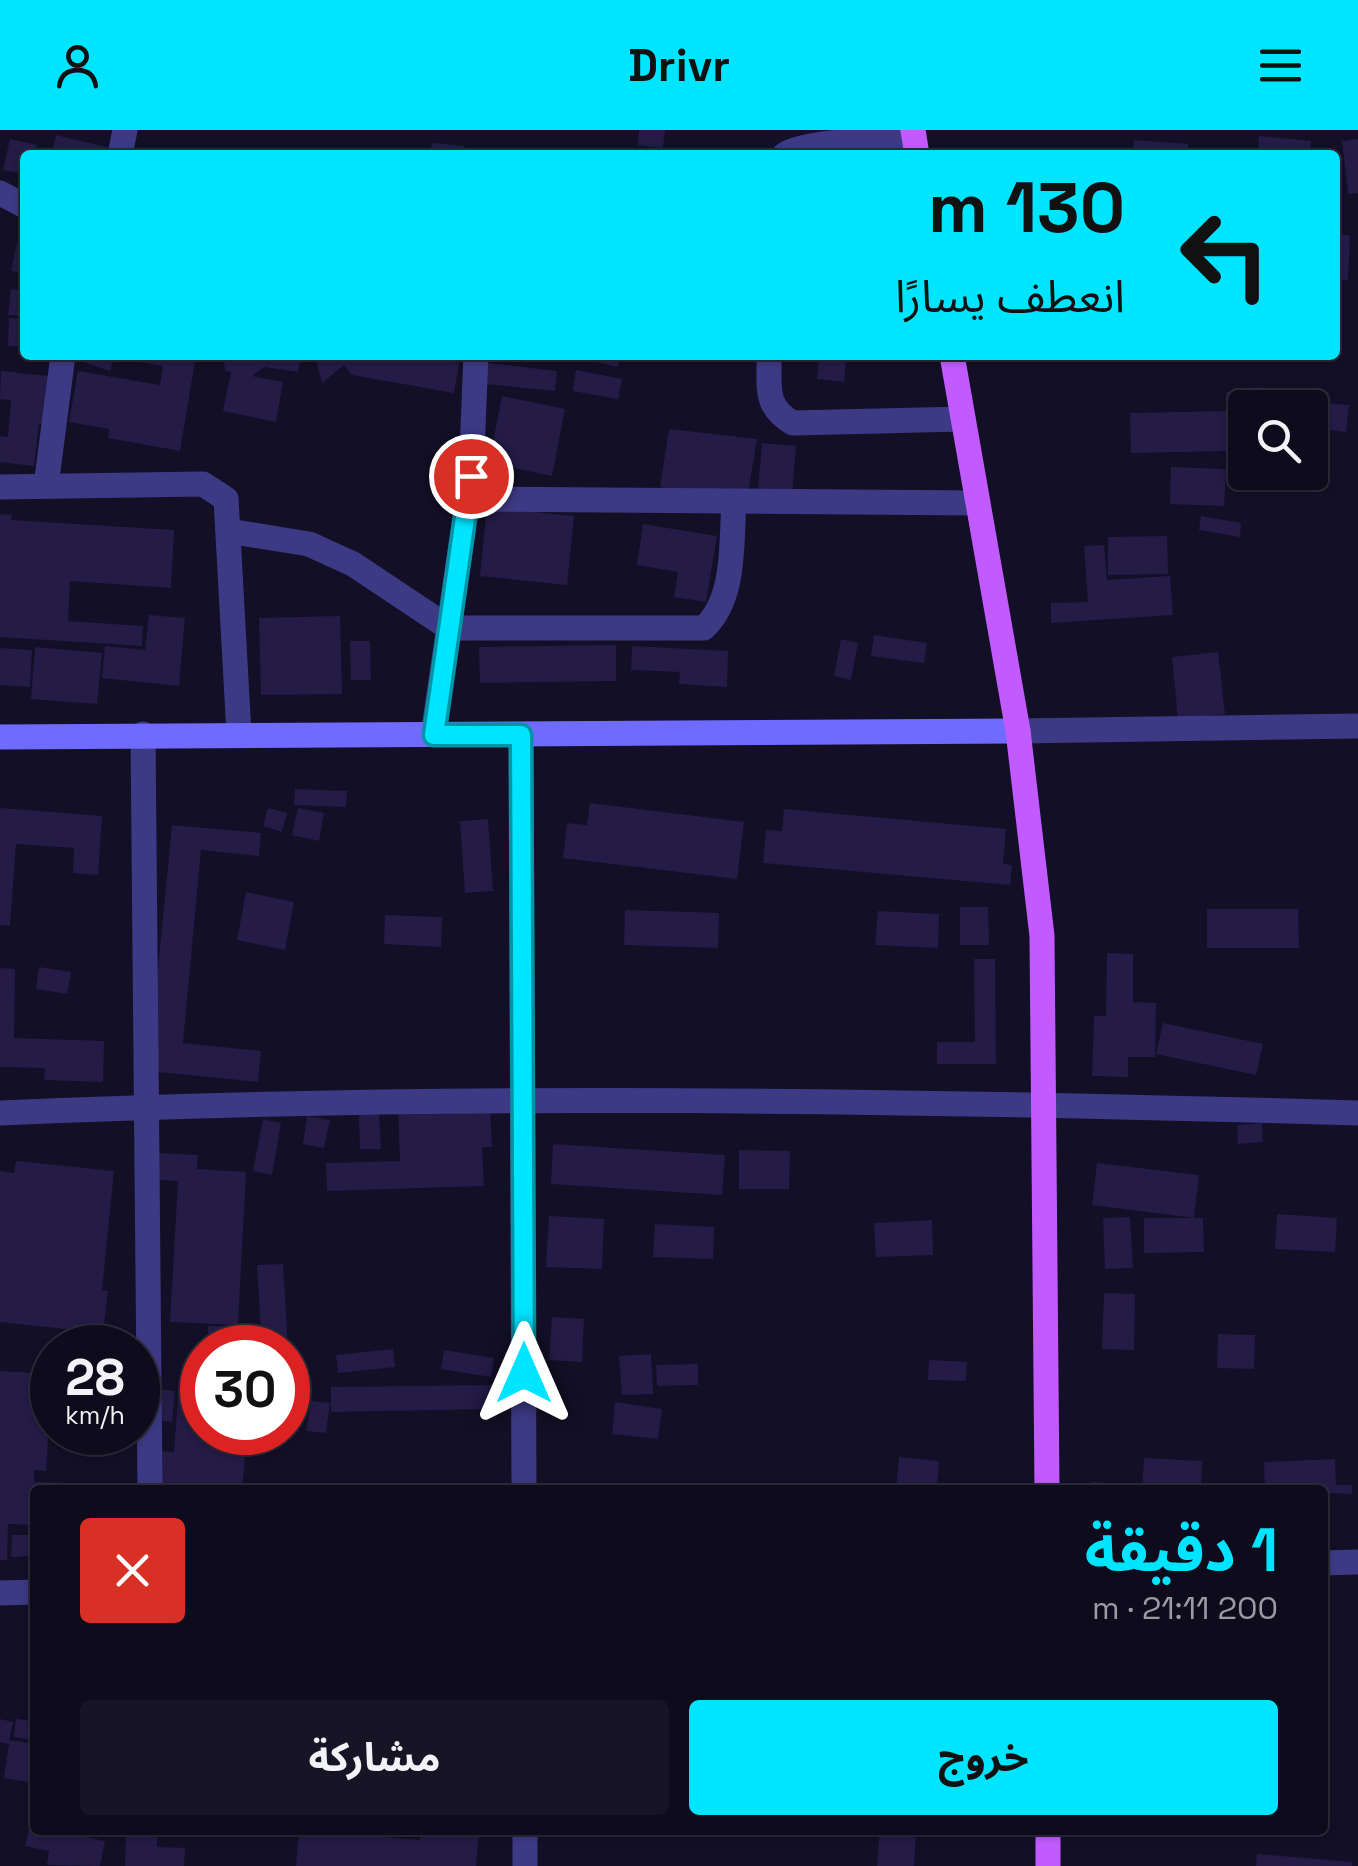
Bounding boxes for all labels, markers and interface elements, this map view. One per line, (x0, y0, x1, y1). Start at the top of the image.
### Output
text: Drivr (628, 37, 730, 94)
icon: person (50, 38, 105, 93)
icon: menu (1253, 38, 1308, 93)
text: 130 m (928, 163, 1125, 252)
icon: left (1160, 190, 1290, 320)
text: انعطف يسارًا (895, 268, 1125, 325)
map controls (1228, 390, 1328, 490)
button: search (1228, 390, 1328, 490)
pin (429, 434, 514, 519)
icon: arrive (444, 449, 499, 504)
position arrow (472, 1321, 576, 1425)
speed limit sign: 30 (180, 1325, 310, 1455)
text: 28 (65, 1346, 125, 1410)
text: km/h (65, 1399, 125, 1431)
text: 1 دقيقة (1085, 1512, 1278, 1589)
button: close (80, 1518, 185, 1623)
text: 200 m · 21:11 (1092, 1588, 1278, 1628)
button: مشاركة (80, 1700, 669, 1815)
button: خروج (689, 1700, 1278, 1815)

